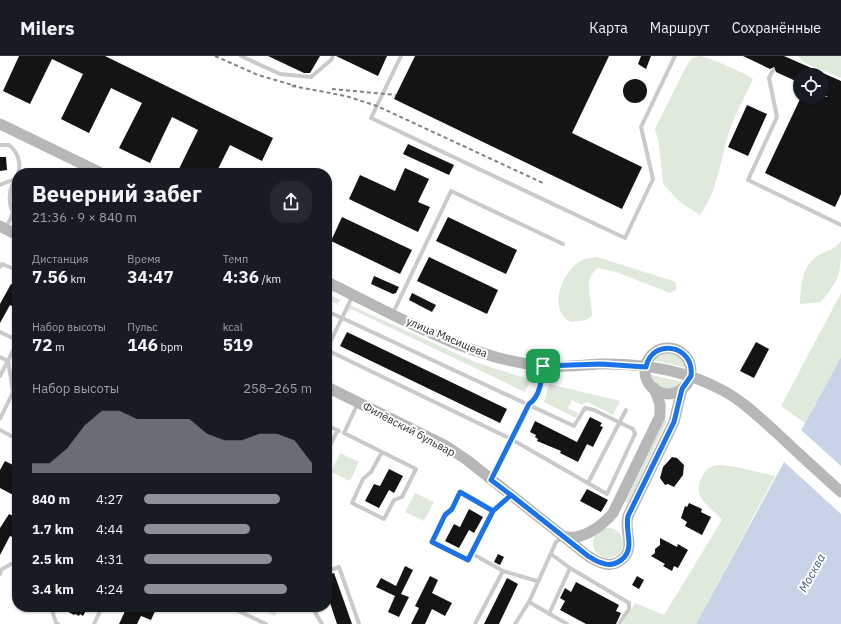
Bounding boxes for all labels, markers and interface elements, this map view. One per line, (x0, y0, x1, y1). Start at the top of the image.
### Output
text: Milers (20, 16, 75, 40)
text: Карта (589, 19, 628, 37)
text: Маршрут (650, 19, 710, 37)
text: Сохранённые (732, 19, 821, 37)
map controls (793, 68, 829, 104)
button: locate (793, 68, 829, 104)
text: Вечерний забег (32, 179, 202, 208)
button: share (270, 181, 312, 223)
text: 21:36 · 9 × 840 m (32, 209, 137, 226)
text: Дистанция (32, 252, 88, 266)
text: Время (127, 252, 160, 266)
text: Темп (223, 252, 248, 266)
text: 7.56 (32, 266, 68, 288)
text: 34:47 (127, 266, 174, 288)
text: 4:36 (223, 266, 259, 288)
text: km (68, 272, 86, 286)
text: /km (259, 272, 281, 286)
street label: улица Мясищева (404, 314, 490, 360)
text: Набор высоты (32, 320, 106, 334)
text: Пульс (127, 320, 158, 334)
text: kcal (223, 320, 243, 334)
text: 72 (32, 334, 52, 356)
text: 146 (127, 334, 158, 356)
text: 519 (223, 334, 253, 356)
text: m (52, 340, 65, 354)
text: bpm (158, 340, 183, 354)
pin (526, 349, 560, 383)
icon: arrive (532, 355, 554, 377)
text: Набор высоты (32, 380, 119, 397)
text: 258–265 m (243, 380, 312, 397)
street label: Филёвский бульвар (360, 399, 458, 459)
text: 840 m (32, 491, 70, 508)
text: 4:27 (96, 491, 123, 508)
text: 1.7 km (32, 521, 74, 538)
text: 4:44 (96, 521, 123, 538)
text: 2.5 km (32, 551, 74, 568)
text: 4:31 (96, 551, 123, 568)
water label: Москва (795, 551, 828, 595)
text: 3.4 km (32, 581, 74, 598)
text: 4:24 (96, 581, 123, 598)

